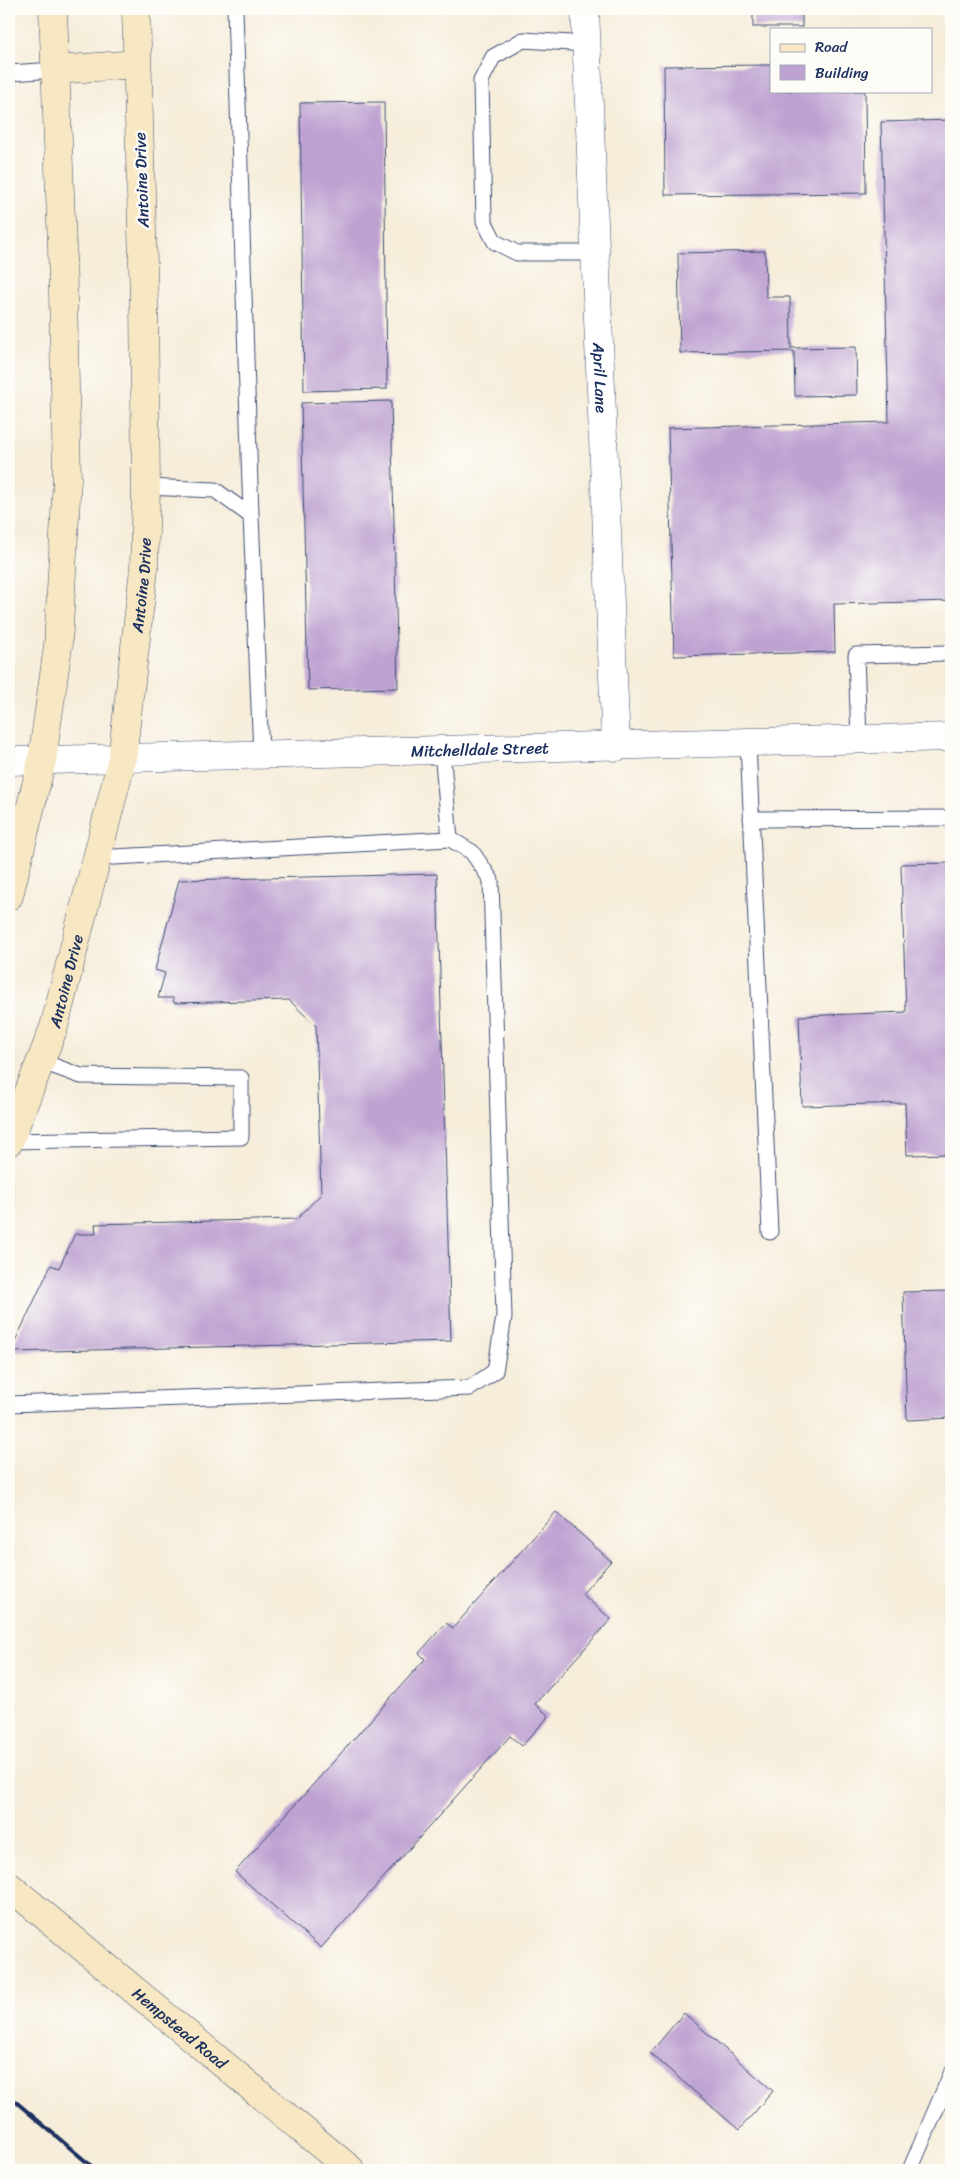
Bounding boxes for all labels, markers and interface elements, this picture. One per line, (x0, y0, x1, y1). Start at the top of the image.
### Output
legend (770, 28, 932, 92)
text: Road (815, 34, 848, 60)
text: Building (815, 60, 869, 86)
street label: Antoine Drive (125, 132, 158, 229)
street label: April Lane (584, 341, 616, 414)
street label: Antoine Drive (123, 537, 160, 635)
street label: Mitchelldale Street (410, 733, 549, 766)
street label: Antoine Drive (40, 931, 92, 1032)
street label: Hempstead Road (125, 1980, 235, 2078)

